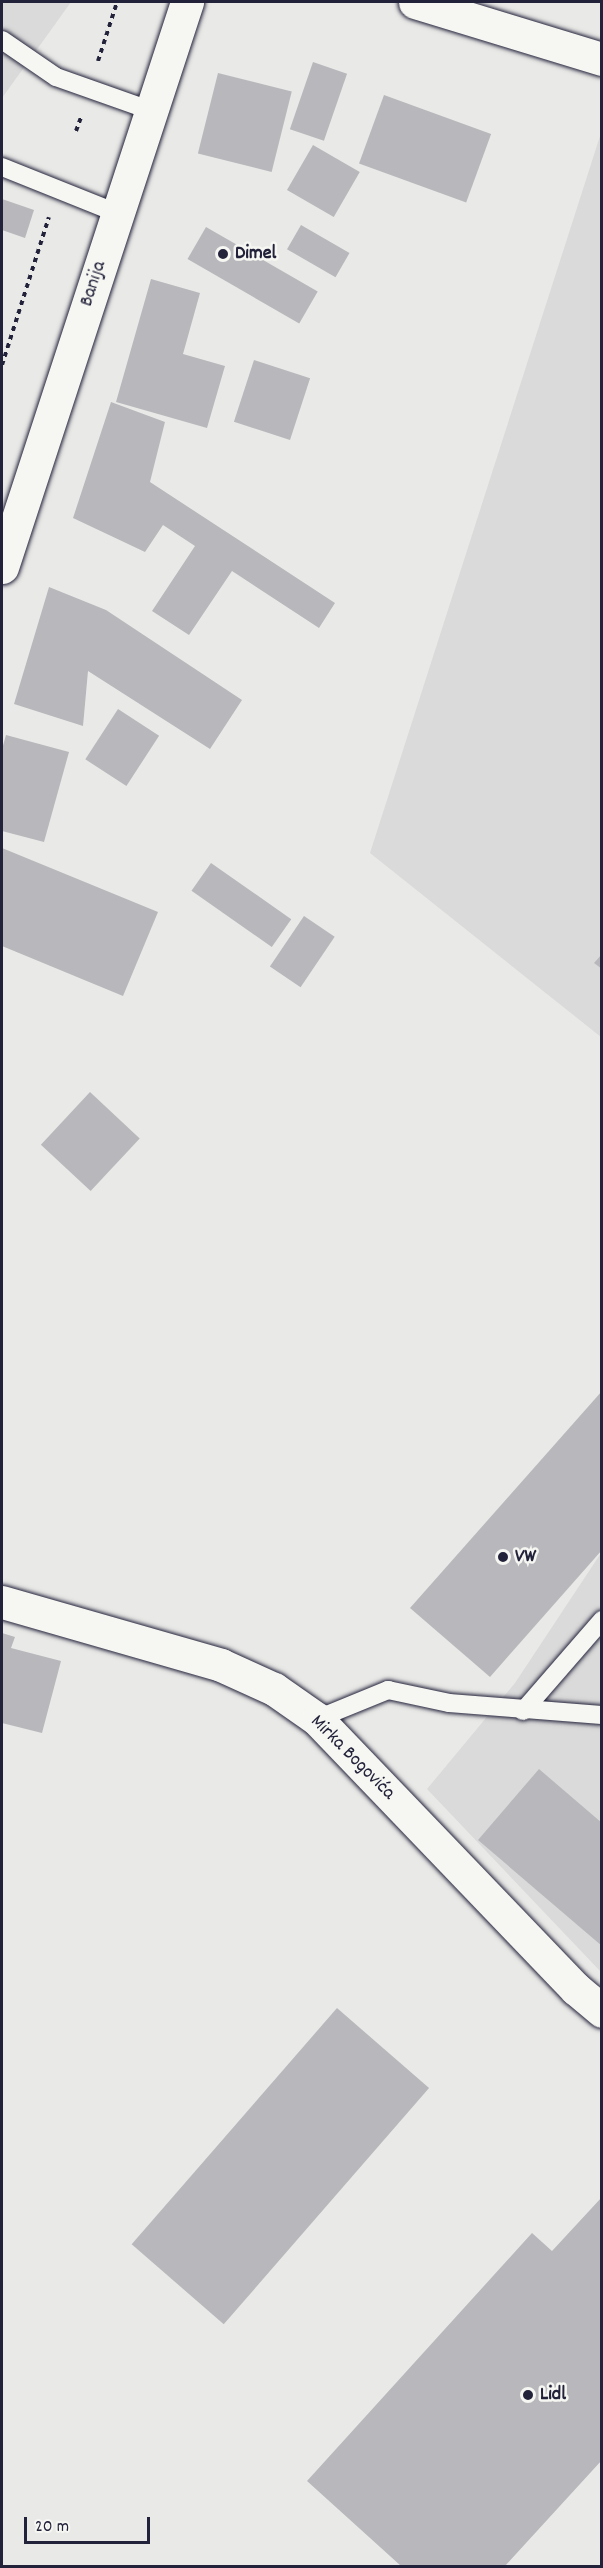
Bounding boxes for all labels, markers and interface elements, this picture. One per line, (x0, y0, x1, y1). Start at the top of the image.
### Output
place label: Dimel (235, 242, 276, 266)
marker: Dimel (216, 247, 230, 261)
street label: Banija (75, 258, 113, 310)
place label: VW (515, 1545, 536, 1569)
marker: VW (496, 1550, 510, 1564)
street label: Mirka Bogovića (304, 1710, 400, 1806)
place label: Lidl (540, 2383, 566, 2407)
marker: Lidl (521, 2388, 535, 2402)
scale bar (27, 2505, 153, 2543)
text: 20 m (35, 2515, 69, 2540)

